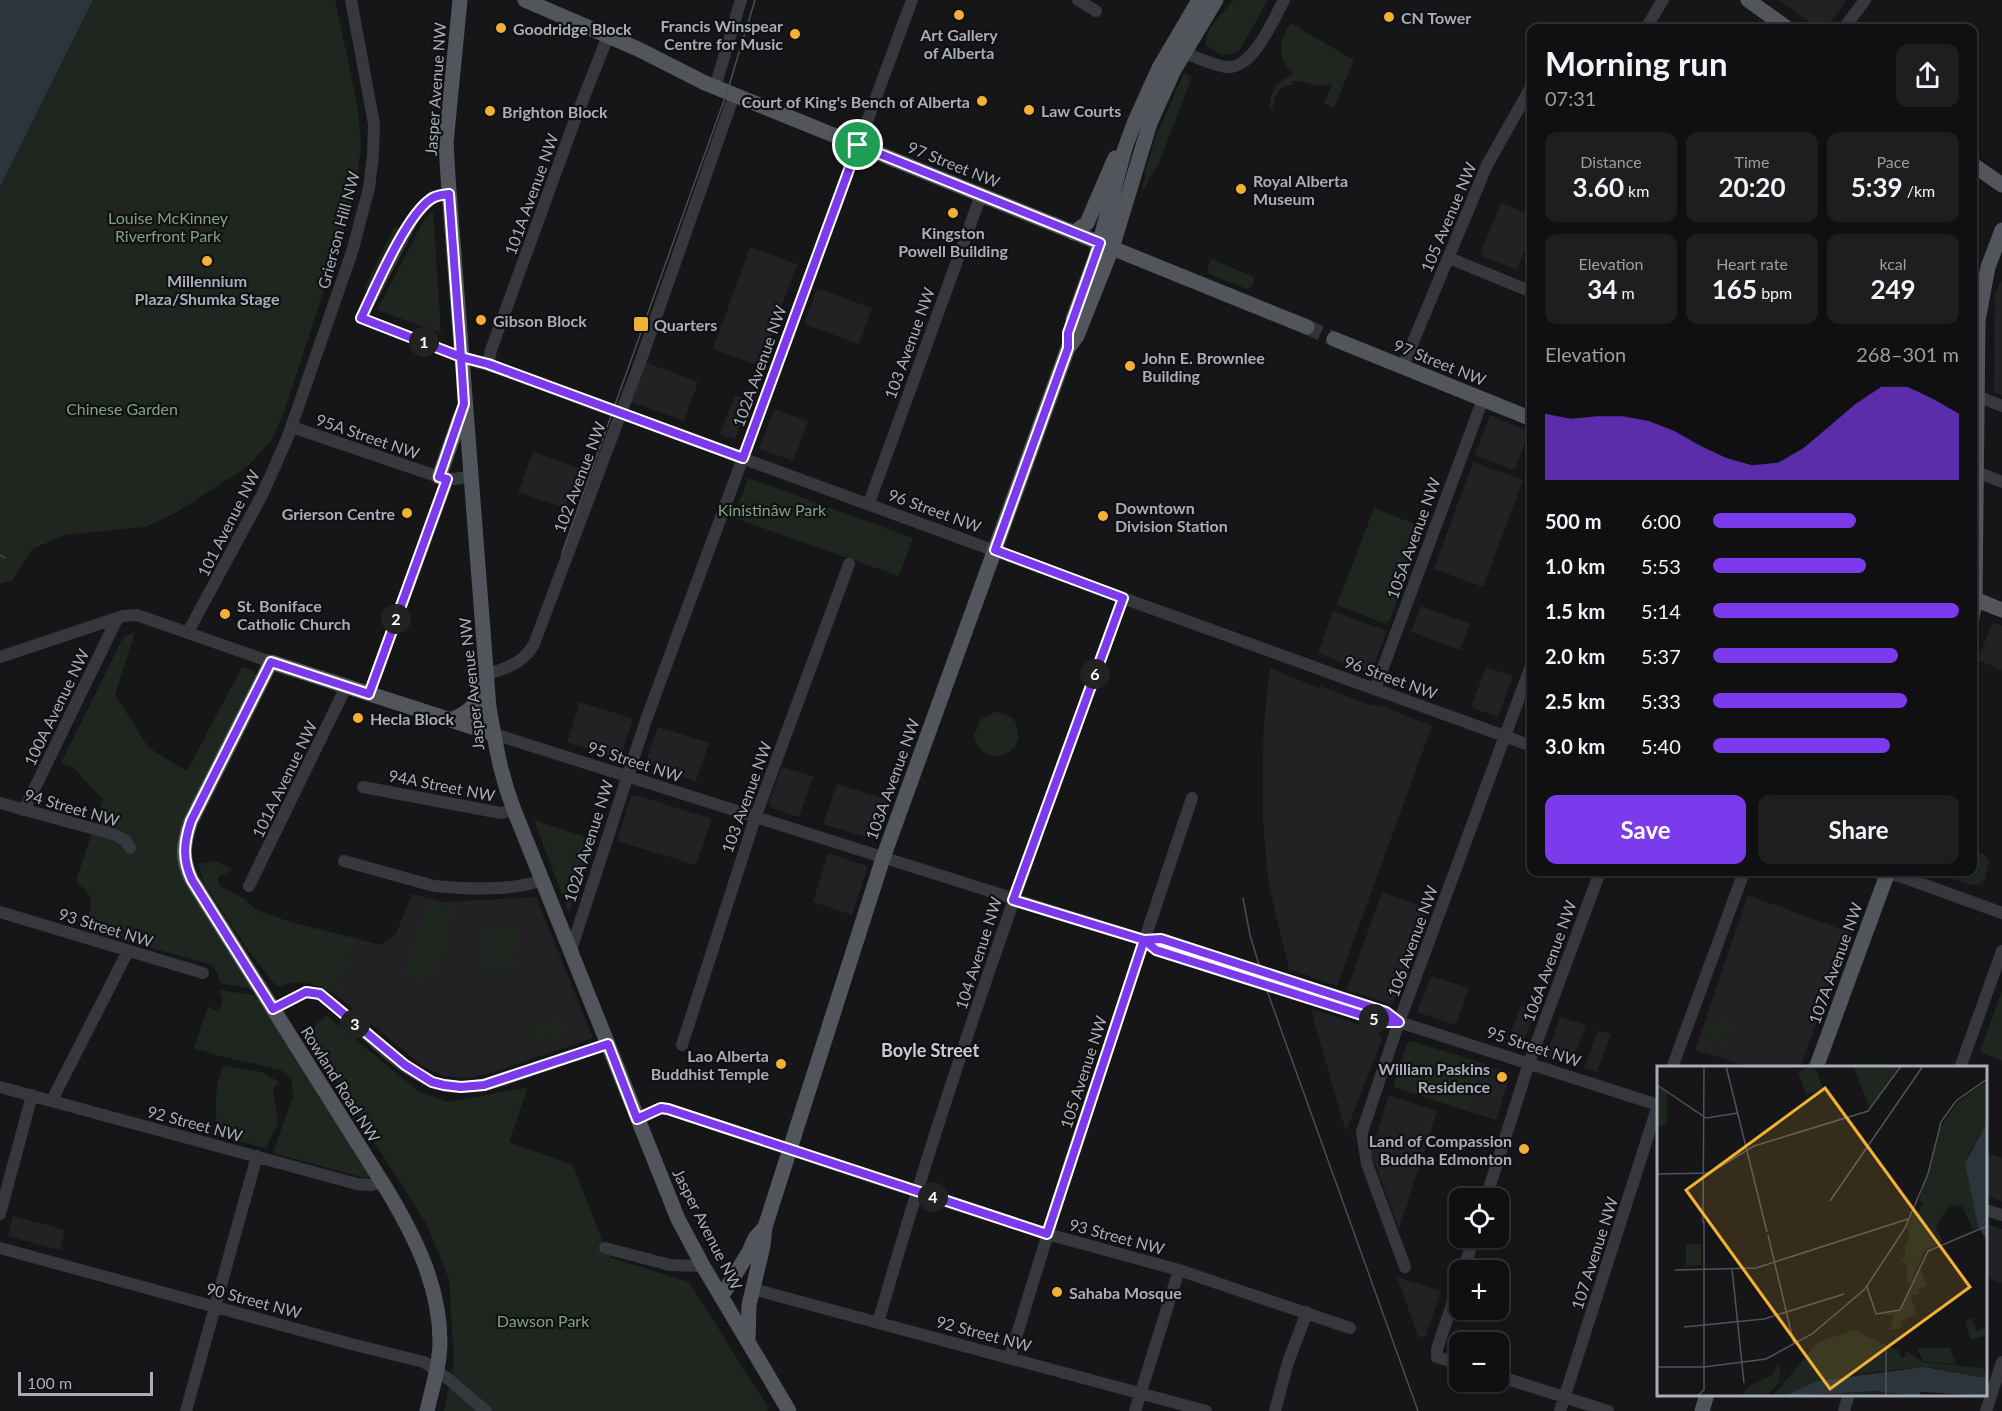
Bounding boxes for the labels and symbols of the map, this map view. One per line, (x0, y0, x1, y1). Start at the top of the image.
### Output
marker: Art Gallery of Alberta (952, 8, 966, 22)
place label: CN Tower (1401, 8, 1471, 27)
marker: CN Tower (1382, 10, 1396, 24)
place label: Francis Winspear Centre for Music (660, 16, 783, 53)
place label: Goodridge Block (513, 19, 632, 38)
street label: Jasper Avenue NW (421, 21, 449, 156)
marker: Goodridge Block (494, 21, 508, 35)
place label: Art Gallery of Alberta (919, 25, 998, 62)
marker: Francis Winspear Centre for Music (788, 27, 802, 41)
place label: Court of King's Bench of Alberta (742, 92, 970, 111)
marker: Court of King's Bench of Alberta (975, 94, 989, 108)
place label: Law Courts (1041, 101, 1121, 120)
place label: Brighton Block (502, 102, 608, 121)
marker: Law Courts (1022, 103, 1036, 117)
marker: Brighton Block (483, 104, 497, 118)
pin (832, 119, 883, 170)
street label: 101A Avenue NW (500, 130, 562, 257)
street label: 97 Street NW (905, 137, 1003, 191)
street label: 105 Avenue NW (1416, 159, 1480, 275)
street label: Grierson Hill NW (313, 169, 363, 291)
place label: Royal Alberta Museum (1253, 171, 1348, 208)
marker: Royal Alberta Museum (1234, 182, 1248, 196)
marker: Kingston Powell Building (946, 206, 960, 220)
park label: Louise McKinney Riverfront Park (108, 208, 229, 245)
place label: Kingston Powell Building (898, 223, 1008, 260)
marker: Millennium Plaza/Shumka Stage (200, 254, 214, 268)
place label: Millennium Plaza/Shumka Stage (135, 271, 280, 308)
street label: 103 Avenue NW (880, 284, 938, 401)
street label: 102A Avenue NW (728, 302, 790, 429)
place label: Gibson Block (493, 311, 587, 330)
marker: Gibson Block (474, 313, 488, 327)
marker: Quarters (632, 315, 650, 333)
place label: Quarters (654, 315, 717, 334)
pin: 1 (409, 327, 439, 357)
street label: 97 Street NW (1391, 335, 1489, 389)
place label: John E. Brownlee Building (1142, 348, 1265, 385)
marker: John E. Brownlee Building (1123, 359, 1137, 373)
park label: Chinese Garden (66, 399, 178, 418)
street label: 95A Street NW (314, 409, 423, 463)
street label: 102 Avenue NW (549, 418, 609, 535)
street label: 101 Avenue NW (193, 466, 263, 580)
street label: 105A Avenue NW (1382, 474, 1444, 601)
street label: 96 Street NW (886, 484, 985, 536)
place label: Downtown Division Station (1115, 498, 1228, 535)
park label: Kinistinâw Park (718, 500, 827, 519)
place label: Grierson Centre (282, 504, 395, 523)
marker: Grierson Centre (400, 506, 414, 520)
marker: Downtown Division Station (1096, 509, 1110, 523)
place label: St. Boniface Catholic Church (237, 596, 351, 633)
pin: 2 (381, 604, 411, 634)
marker: St. Boniface Catholic Church (218, 607, 232, 621)
street label: Jasper Avenue NW (455, 616, 487, 751)
street label: 100A Avenue NW (20, 645, 93, 768)
street label: 96 Street NW (1342, 651, 1441, 703)
pin: 6 (1080, 659, 1110, 689)
place label: Hecla Block (370, 709, 455, 728)
marker: Hecla Block (351, 711, 365, 725)
street label: 103A Avenue NW (861, 715, 923, 842)
street label: 101A Avenue NW (248, 717, 321, 840)
street label: 95 Street NW (586, 737, 685, 785)
street label: 103 Avenue NW (717, 738, 775, 855)
street label: 94A Street NW (387, 765, 497, 805)
street label: 102A Avenue NW (559, 777, 617, 905)
street label: 94 Street NW (22, 784, 122, 830)
street label: 106 Avenue NW (1383, 882, 1441, 999)
street label: 104 Avenue NW (951, 894, 1005, 1012)
street label: 106A Avenue NW (1518, 897, 1580, 1024)
street label: 107A Avenue NW (1804, 899, 1866, 1026)
street label: 93 Street NW (57, 904, 156, 950)
pin: 5 (1359, 1004, 1389, 1034)
pin: 3 (340, 1009, 370, 1039)
street label: 105 Avenue NW (1056, 1013, 1110, 1131)
street label: 95 Street NW (1485, 1022, 1584, 1070)
street label: Rowland Road NW (298, 1023, 385, 1146)
district label: Boyle Street (881, 1039, 979, 1061)
place label: Lao Alberta Buddhist Temple (651, 1046, 769, 1083)
marker: Lao Alberta Buddhist Temple (774, 1057, 788, 1071)
place label: William Paskins Residence (1378, 1059, 1490, 1096)
inset map (1657, 1066, 1987, 1396)
marker: William Paskins Residence (1495, 1070, 1509, 1084)
street label: 92 Street NW (145, 1101, 245, 1145)
place label: Land of Compassion Buddha Edmonton (1369, 1131, 1512, 1168)
marker: Land of Compassion Buddha Edmonton (1517, 1142, 1531, 1156)
street label: Jasper Avenue NW (669, 1165, 747, 1293)
pin: 4 (918, 1182, 948, 1212)
street label: 107 Avenue NW (1567, 1194, 1621, 1312)
street label: 93 Street NW (1067, 1214, 1167, 1258)
street label: 90 Street NW (204, 1278, 304, 1322)
place label: Sahaba Mosque (1069, 1283, 1182, 1302)
marker: Sahaba Mosque (1050, 1285, 1064, 1299)
park label: Dawson Park (497, 1311, 590, 1330)
street label: 92 Street NW (934, 1311, 1034, 1355)
scale bar (18, 1369, 153, 1396)

